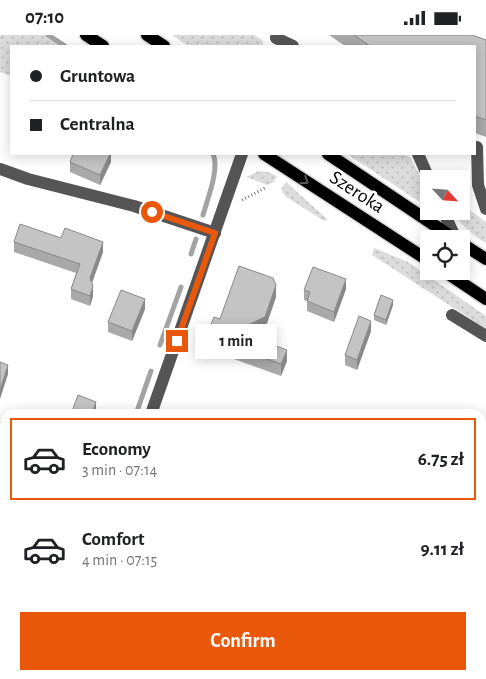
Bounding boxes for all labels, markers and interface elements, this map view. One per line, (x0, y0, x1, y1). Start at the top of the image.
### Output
text: 07:10 (25, 8, 64, 27)
text: Gruntowa (60, 67, 135, 86)
text: Centralna (60, 115, 135, 134)
street label: Szeroka (326, 167, 388, 217)
north arrow (420, 170, 470, 220)
map controls (420, 170, 470, 280)
one-way arrow (300, 174, 309, 184)
route start (141, 201, 163, 223)
button: locate (420, 230, 470, 280)
callout: 1 min (194, 323, 277, 359)
route end (166, 330, 188, 352)
text: 1 min (219, 333, 253, 349)
icon: car (22, 437, 67, 482)
text: Economy (82, 440, 151, 459)
text: 6.75 zł (418, 450, 464, 469)
text: 3 min · 07:14 (82, 462, 157, 478)
icon: car (22, 527, 67, 572)
text: Comfort (82, 530, 144, 549)
text: 9.11 zł (420, 540, 464, 559)
text: 4 min · 07:15 (82, 552, 157, 568)
button: Confirm (20, 612, 466, 670)

